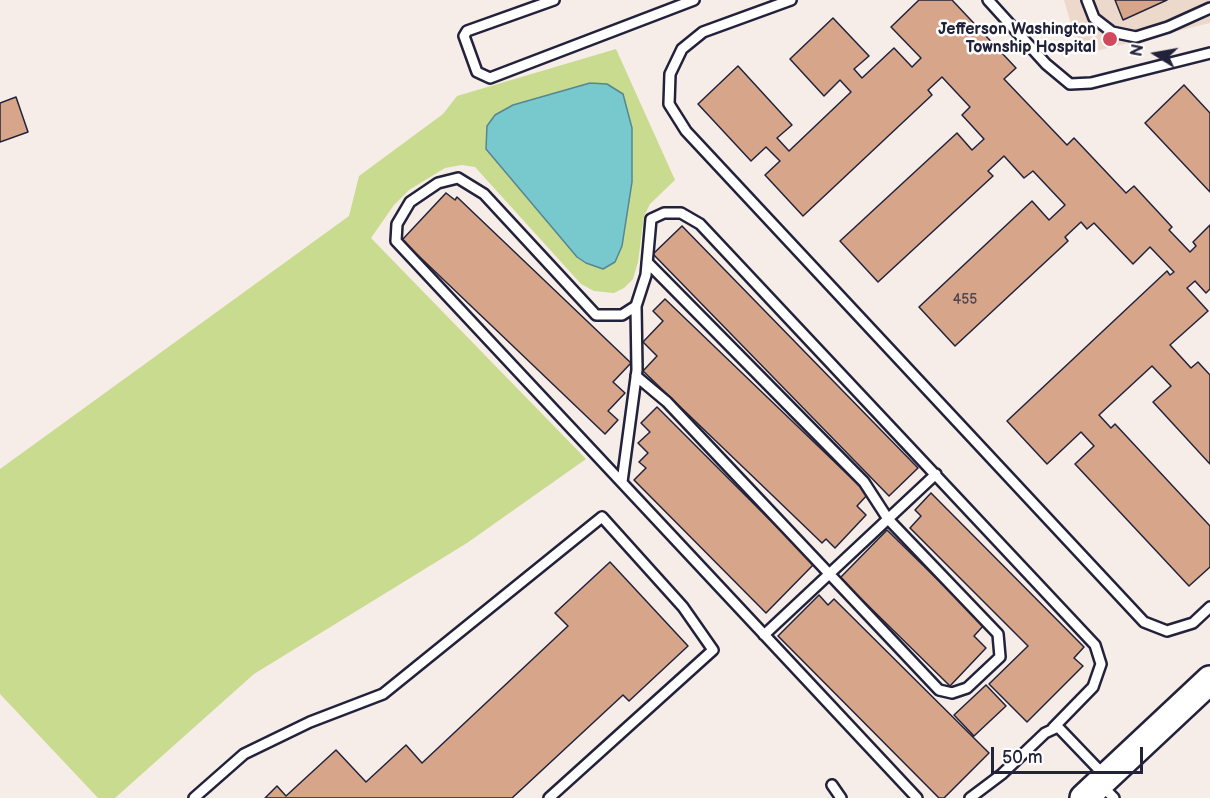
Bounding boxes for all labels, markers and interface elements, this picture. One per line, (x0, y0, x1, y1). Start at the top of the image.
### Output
place label: Jefferson Washington Township Hospital (938, 20, 1096, 58)
north arrow (1126, 24, 1186, 84)
marker: Jefferson Washington Township Hospital (1101, 30, 1119, 48)
text: N (1127, 43, 1148, 58)
house number: 455 (953, 292, 977, 308)
scale bar (994, 735, 1146, 773)
text: 50 m (1002, 747, 1043, 768)

